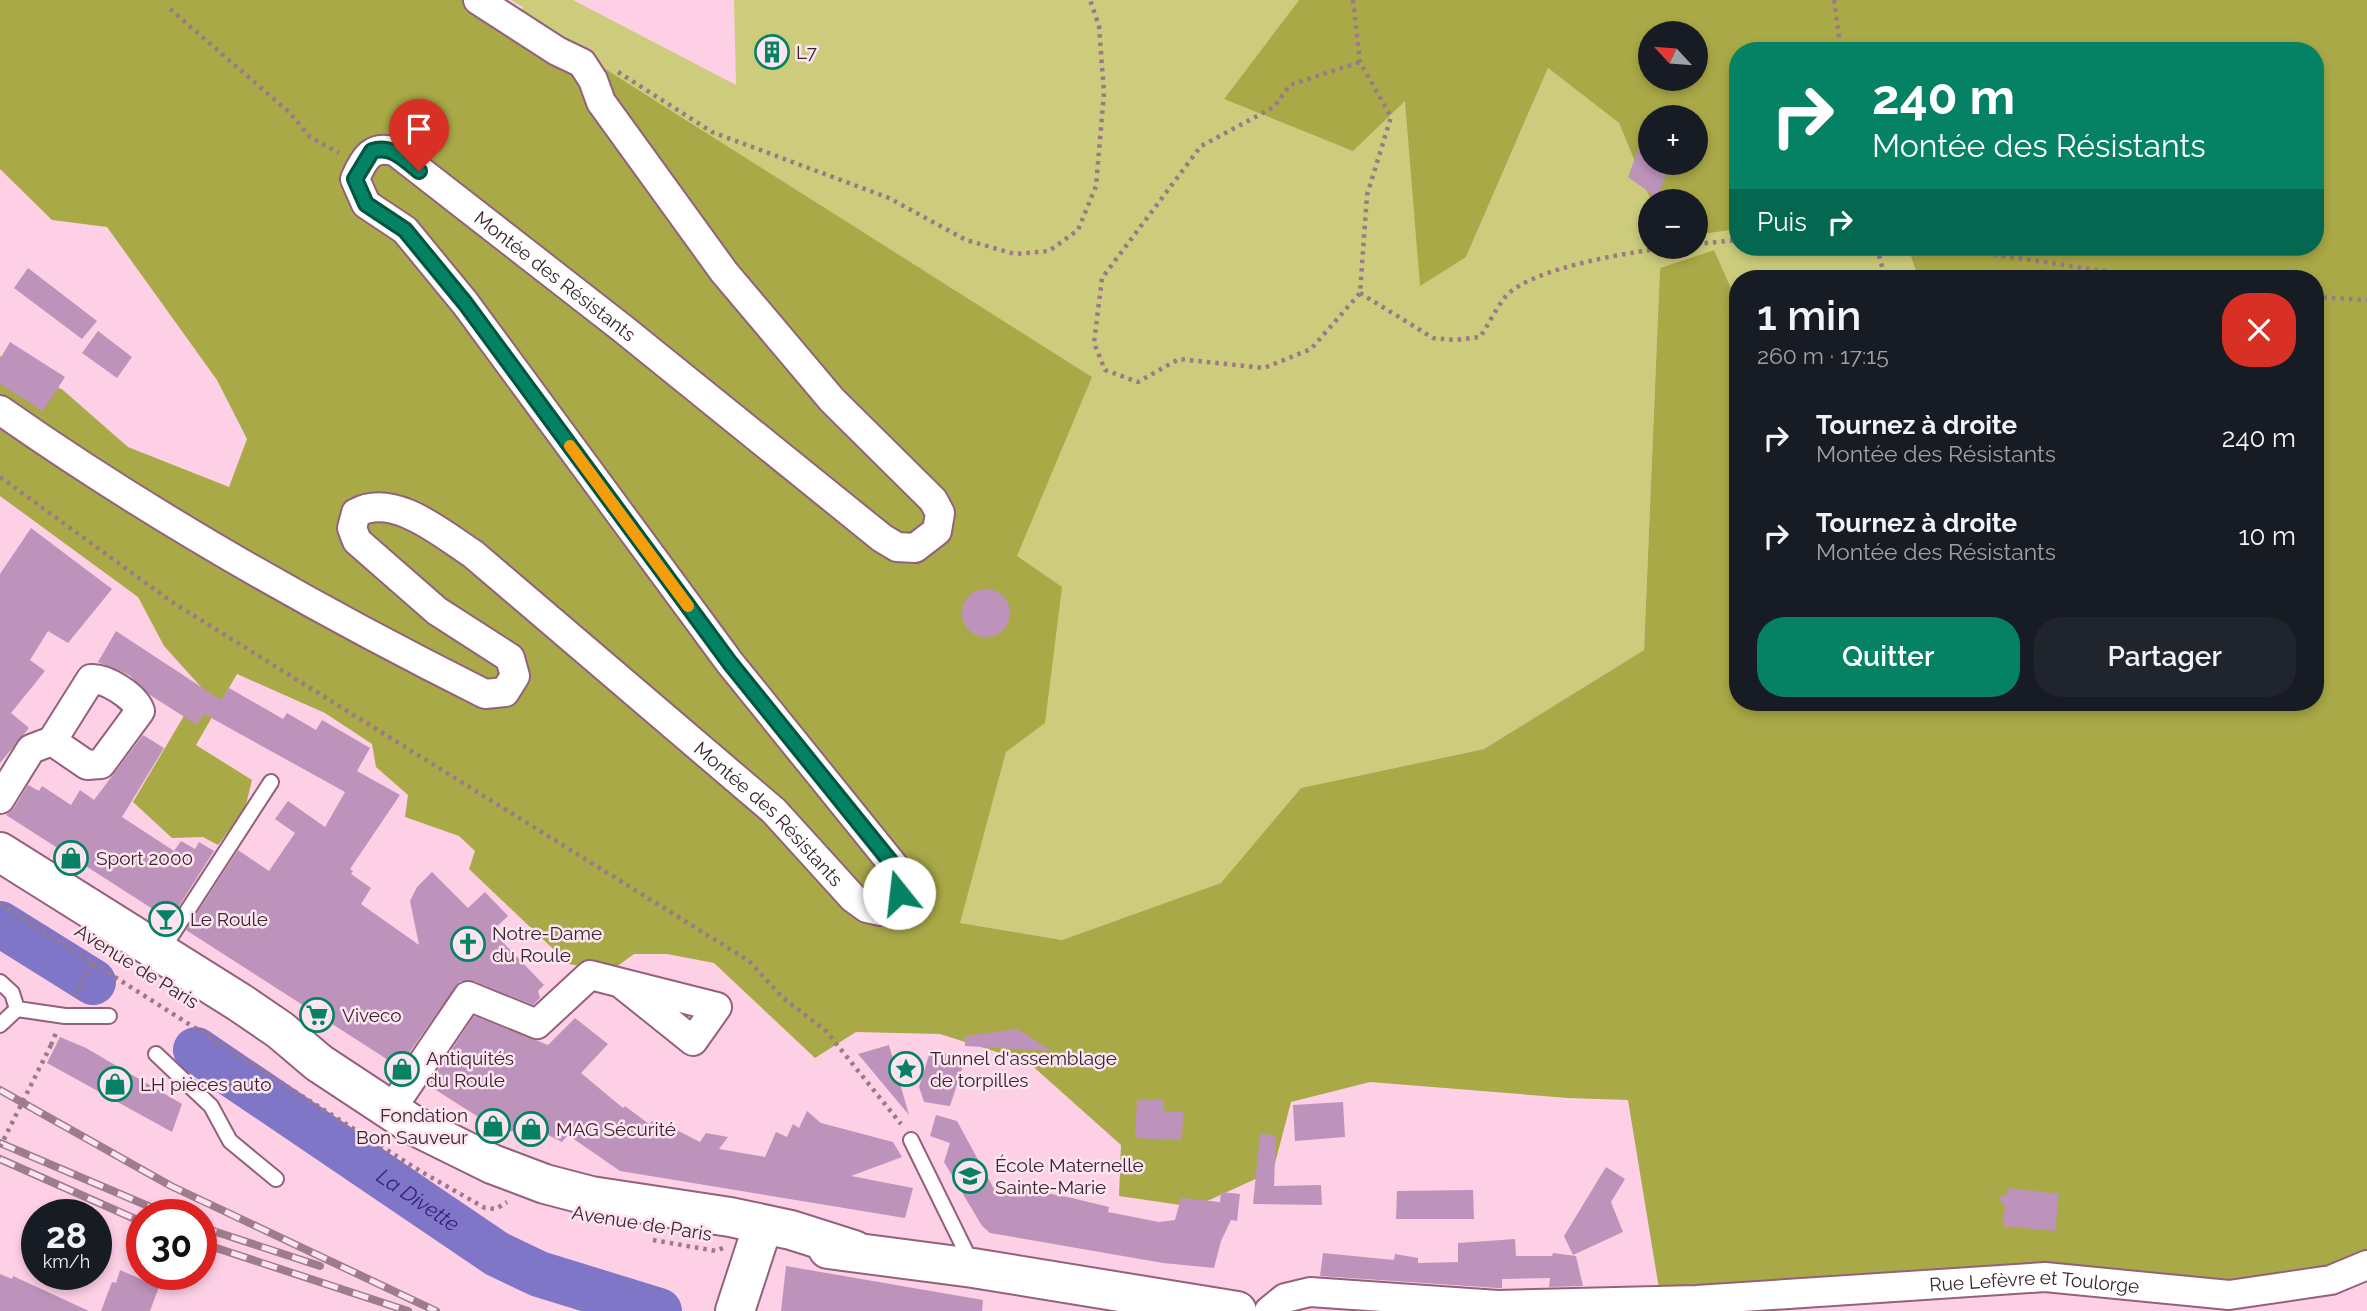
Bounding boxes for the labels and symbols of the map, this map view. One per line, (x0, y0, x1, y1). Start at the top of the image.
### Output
north arrow (1638, 21, 1708, 91)
building icon: L7 (753, 33, 791, 71)
place label: L7 (796, 41, 817, 63)
pin (389, 99, 449, 171)
street label: Montée des Résistants (470, 206, 640, 346)
street label: Montée des Résistants (690, 737, 848, 890)
shop icon: Sport 2000 (52, 839, 90, 877)
place label: Sport 2000 (96, 847, 193, 869)
position arrow (862, 856, 936, 930)
bar icon: Le Roule (147, 900, 185, 938)
place label: Le Roule (190, 908, 268, 930)
street label: Avenue de Paris (71, 919, 203, 1013)
place label: Notre-Dame du Roule (492, 922, 602, 966)
church icon: Notre-Dame du Roule (449, 925, 487, 963)
supermarket icon: Viveco (298, 996, 336, 1034)
place label: Viveco (342, 1004, 402, 1026)
place label: Antiquités du Roule (426, 1047, 514, 1091)
place label: Tunnel d'assemblage de torpilles (930, 1047, 1117, 1091)
shop icon: Antiquités du Roule (383, 1050, 421, 1088)
place icon: Tunnel d'assemblage de torpilles (887, 1050, 925, 1088)
shop icon: LH pièces auto (96, 1065, 134, 1103)
place label: LH pièces auto (140, 1073, 272, 1095)
place label: Fondation Bon Sauveur (356, 1104, 468, 1148)
shop icon: Fondation Bon Sauveur (474, 1107, 512, 1145)
shop icon: MAG Sécurité (512, 1110, 550, 1148)
place label: MAG Sécurité (556, 1118, 676, 1140)
place label: École Maternelle Sainte-Marie (995, 1154, 1144, 1198)
school or university icon: École Maternelle Sainte-Marie (951, 1157, 989, 1195)
water label: La Divette (372, 1163, 464, 1237)
speed limit sign: 30 (126, 1199, 217, 1290)
street label: Avenue de Paris (570, 1201, 714, 1245)
street label: Rue Lefèvre et Toulorge (1929, 1266, 2140, 1297)

